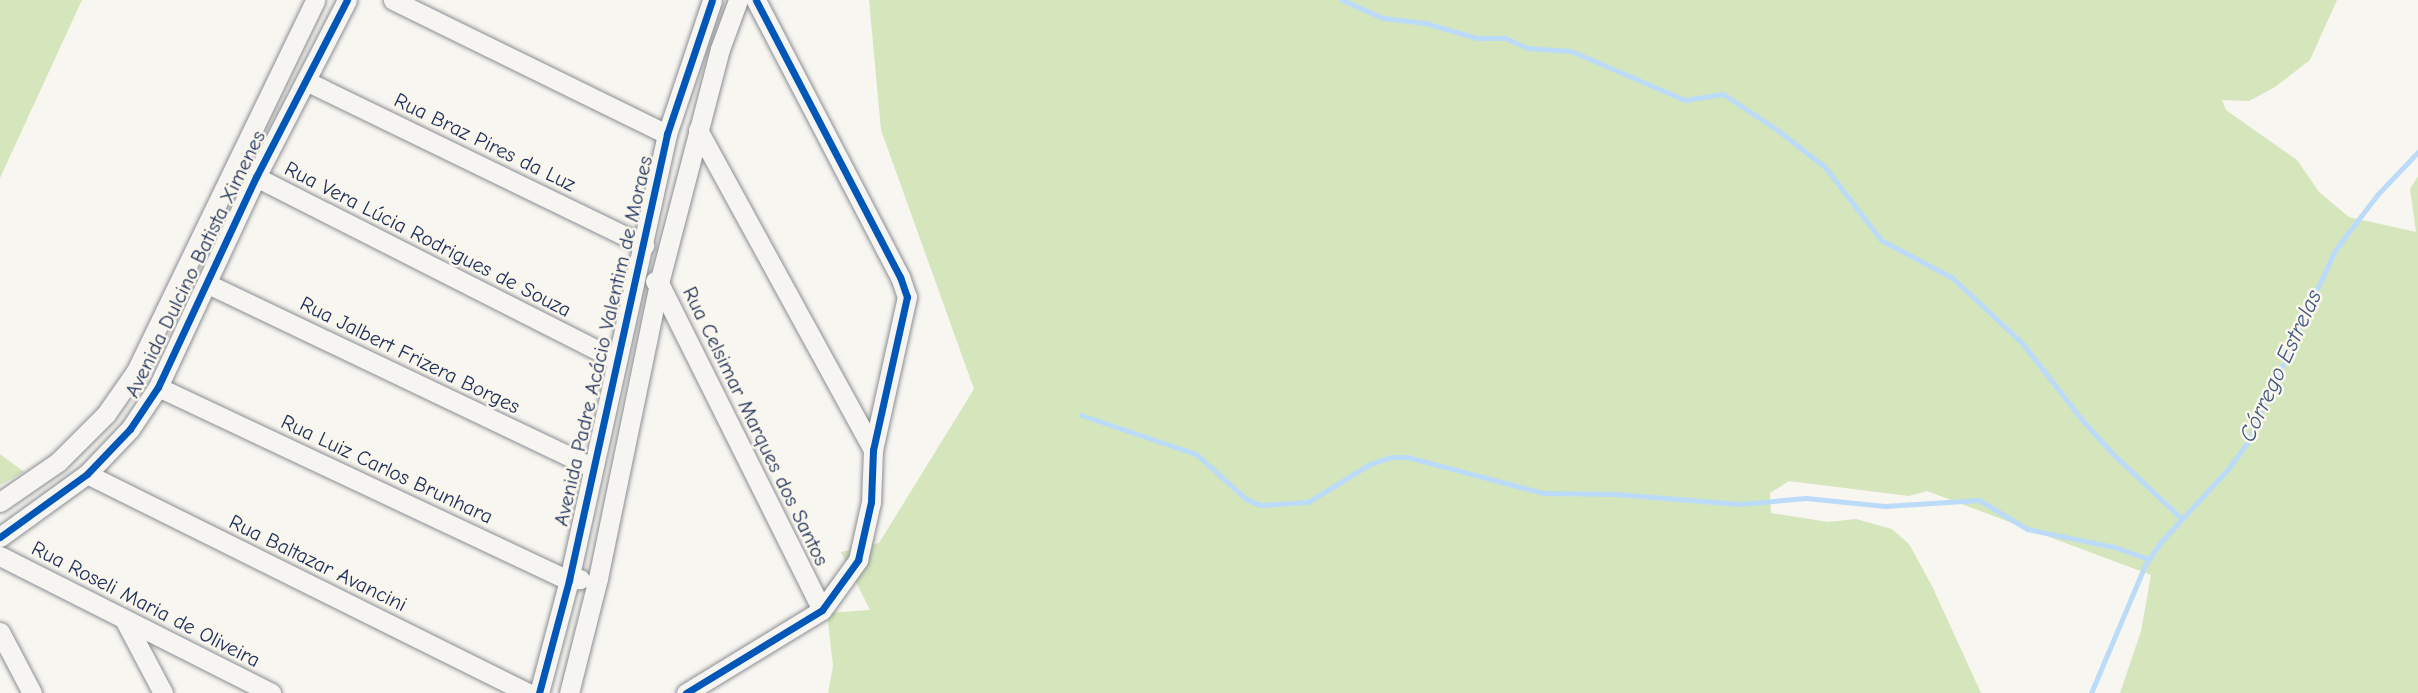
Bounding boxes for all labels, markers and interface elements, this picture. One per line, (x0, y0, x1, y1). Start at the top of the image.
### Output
street label: Rua Braz Pires da Luz (390, 87, 580, 197)
street label: Avenida Dulcino Batista Ximenes (119, 126, 271, 402)
street label: Avenida Padre Acácio Valentim de Moraes (548, 153, 658, 529)
street label: Rua Vera Lúcia Rodrigues de Souza (280, 155, 576, 323)
street label: Rua Celsimar Marques dos Santos (677, 282, 835, 570)
water label: Córrego Estrelas (2234, 286, 2328, 446)
street label: Rua Jalbert Frizera Borges (296, 291, 524, 419)
street label: Rua Luiz Carlos Brunhara (277, 409, 497, 529)
street label: Rua Baltazar Avancini (225, 509, 411, 617)
street label: Rua Roseli Maria de Oliveira (27, 535, 265, 673)

